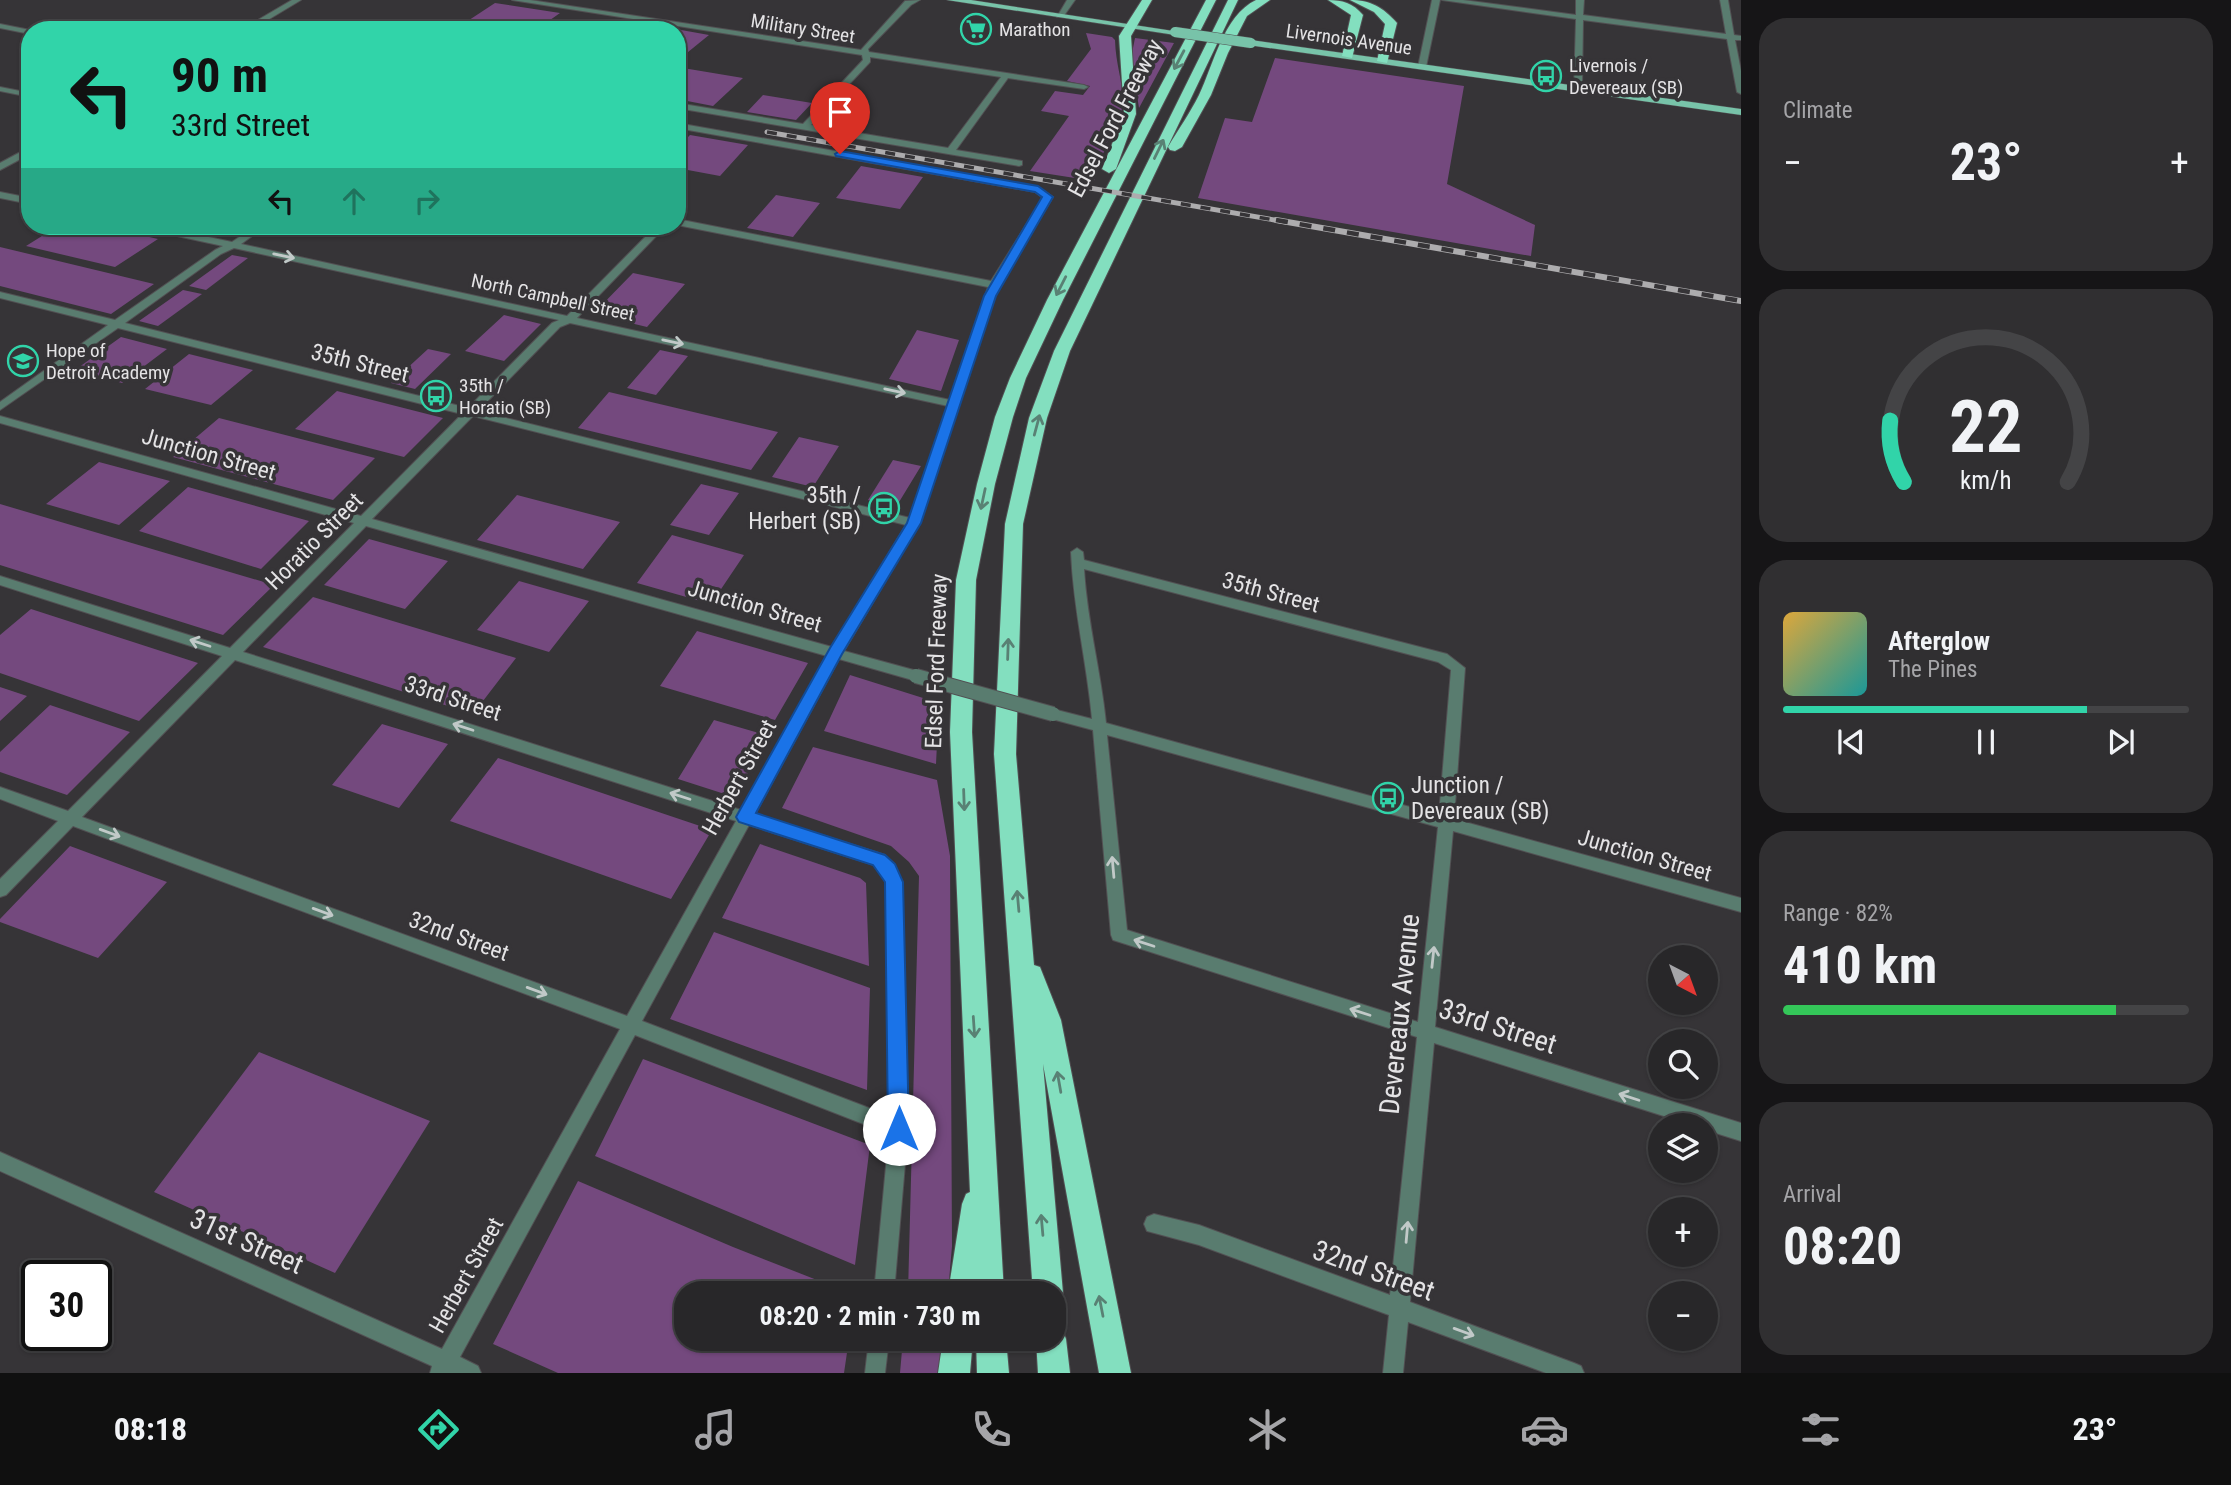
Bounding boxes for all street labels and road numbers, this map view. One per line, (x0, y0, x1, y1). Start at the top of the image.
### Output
street label: Military Street (749, 9, 857, 48)
street label: Livernois Avenue (1284, 19, 1413, 60)
street label: Edsel Ford Freeway (1062, 34, 1169, 202)
street label: North Campbell Street (469, 269, 637, 326)
street label: 35th Street (308, 338, 412, 389)
street label: Junction Street (139, 422, 279, 486)
street label: Horatio Street (260, 487, 369, 596)
street label: 35th Street (1219, 567, 1323, 618)
street label: Edsel Ford Freeway (920, 573, 953, 749)
street label: Junction Street (685, 574, 825, 638)
street label: 33rd Street (401, 670, 505, 727)
street label: Herbert Street (697, 715, 782, 840)
street label: Junction Street (1575, 823, 1715, 887)
street label: 32nd Street (405, 906, 513, 967)
street label: Devereaux Avenue (1373, 912, 1426, 1116)
street label: 33rd Street (1435, 992, 1561, 1061)
street label: 31st Street (185, 1202, 309, 1281)
street label: Herbert Street (424, 1213, 509, 1338)
street label: 32nd Street (1308, 1233, 1439, 1308)

